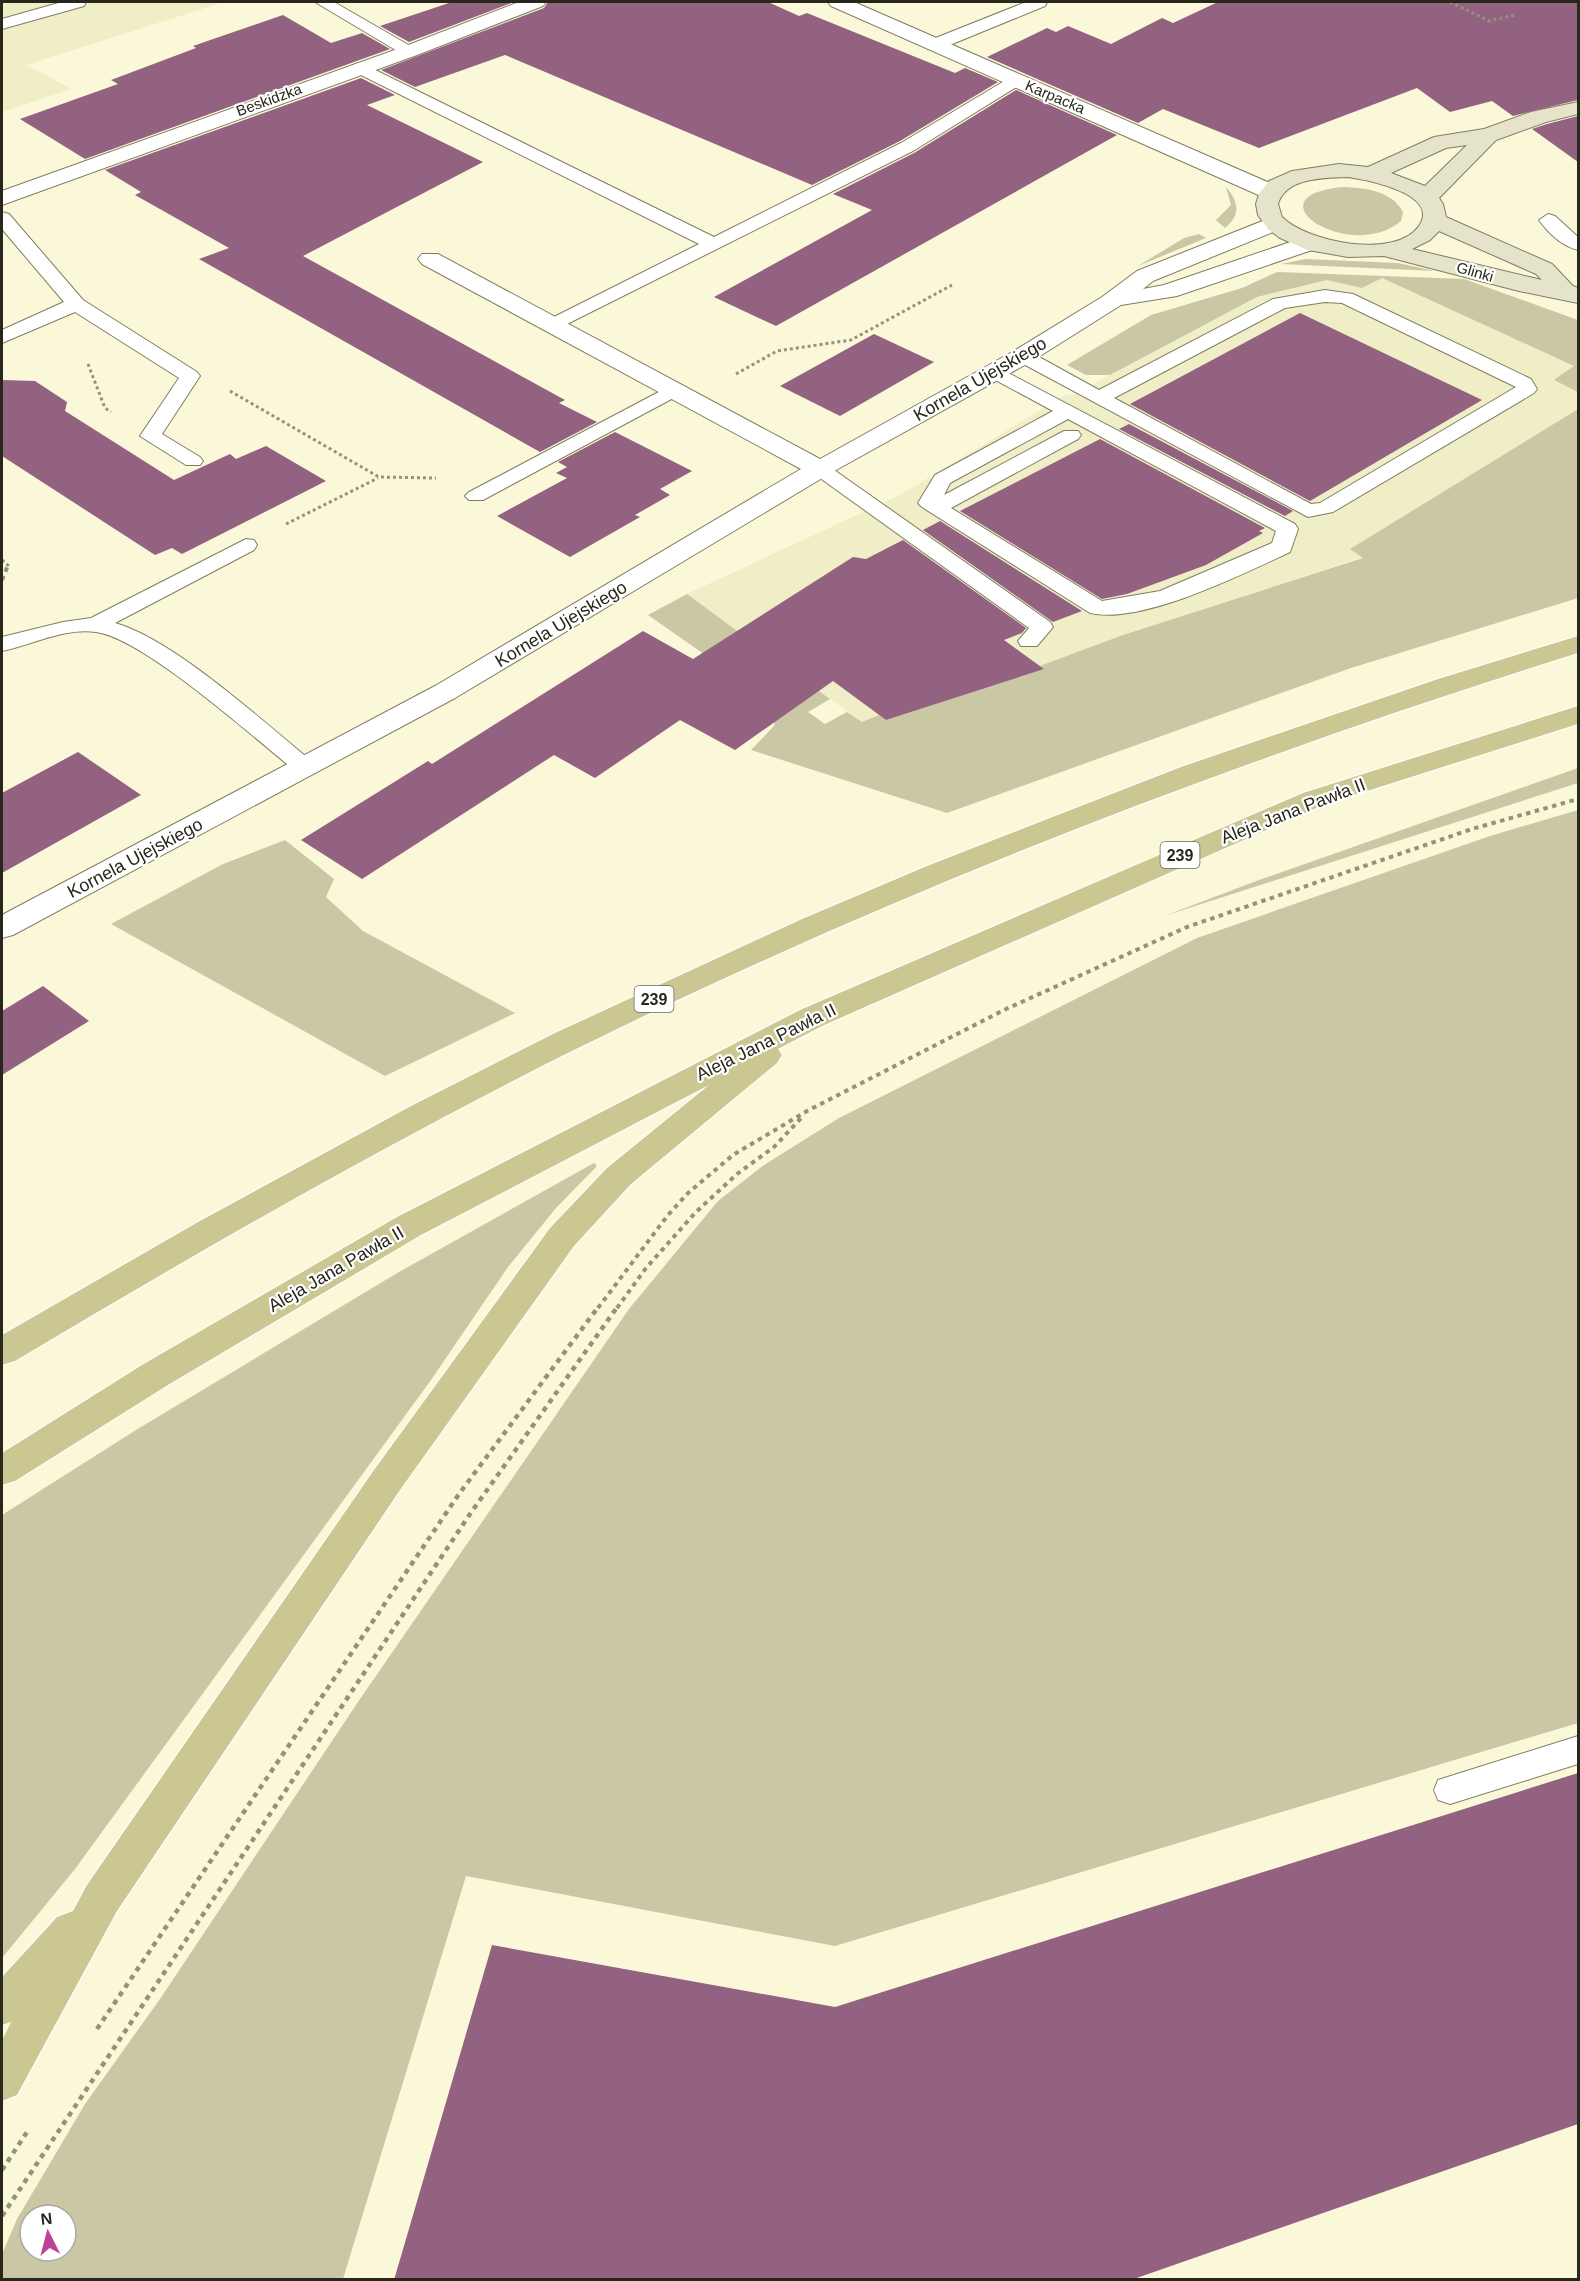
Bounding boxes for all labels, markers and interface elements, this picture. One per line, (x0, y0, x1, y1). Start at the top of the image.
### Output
street label: Karpacka (1023, 76, 1088, 117)
street label: Beskidzka (234, 80, 304, 119)
street label: Glinki (1455, 258, 1496, 285)
street label: Kornela Ujejskiego (910, 333, 1050, 425)
street label: Kornela Ujejskiego (492, 577, 630, 671)
street label: Aleja Jana Pawła II (1218, 774, 1368, 848)
street label: Kornela Ujejskiego (64, 814, 206, 902)
road number: 239 (1160, 842, 1200, 868)
road number: 239 (634, 986, 674, 1012)
street label: Aleja Jana Pawła II (693, 999, 839, 1085)
street label: Aleja Jana Pawła II (265, 1222, 407, 1316)
north arrow (18, 2203, 78, 2263)
text: N (40, 2210, 53, 2228)

